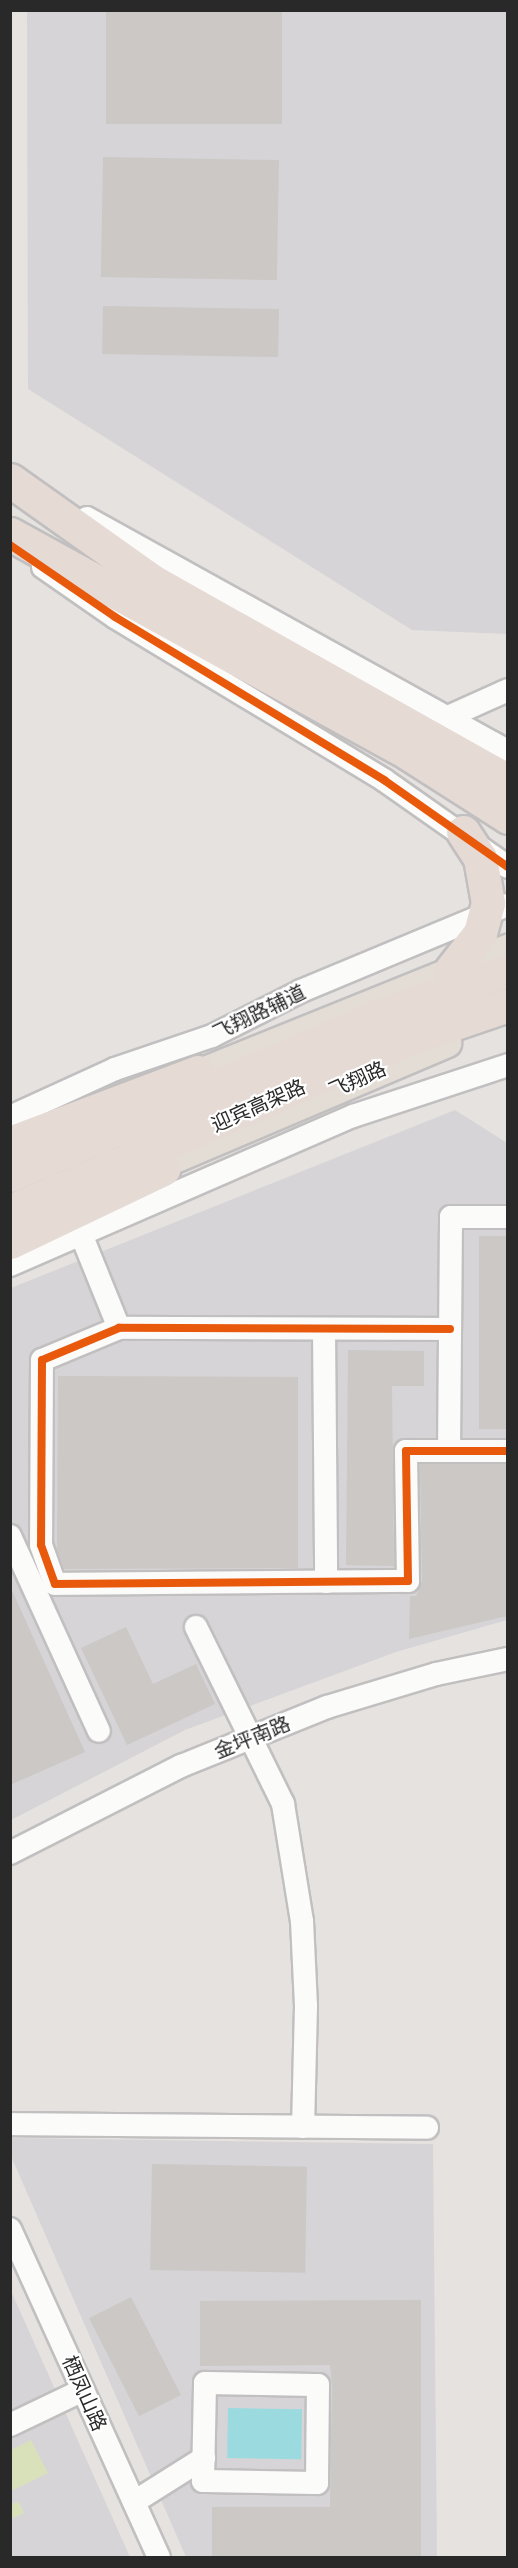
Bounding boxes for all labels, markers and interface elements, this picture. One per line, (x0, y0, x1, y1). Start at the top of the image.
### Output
street label: 飞翔路辅道 (209, 979, 309, 1045)
street label: 飞翔路 (325, 1056, 389, 1102)
street label: 迎宾高架路 (207, 1074, 309, 1136)
street label: 金坪南路 (210, 1711, 294, 1763)
street label: 栖凤山路 (58, 2352, 112, 2434)

